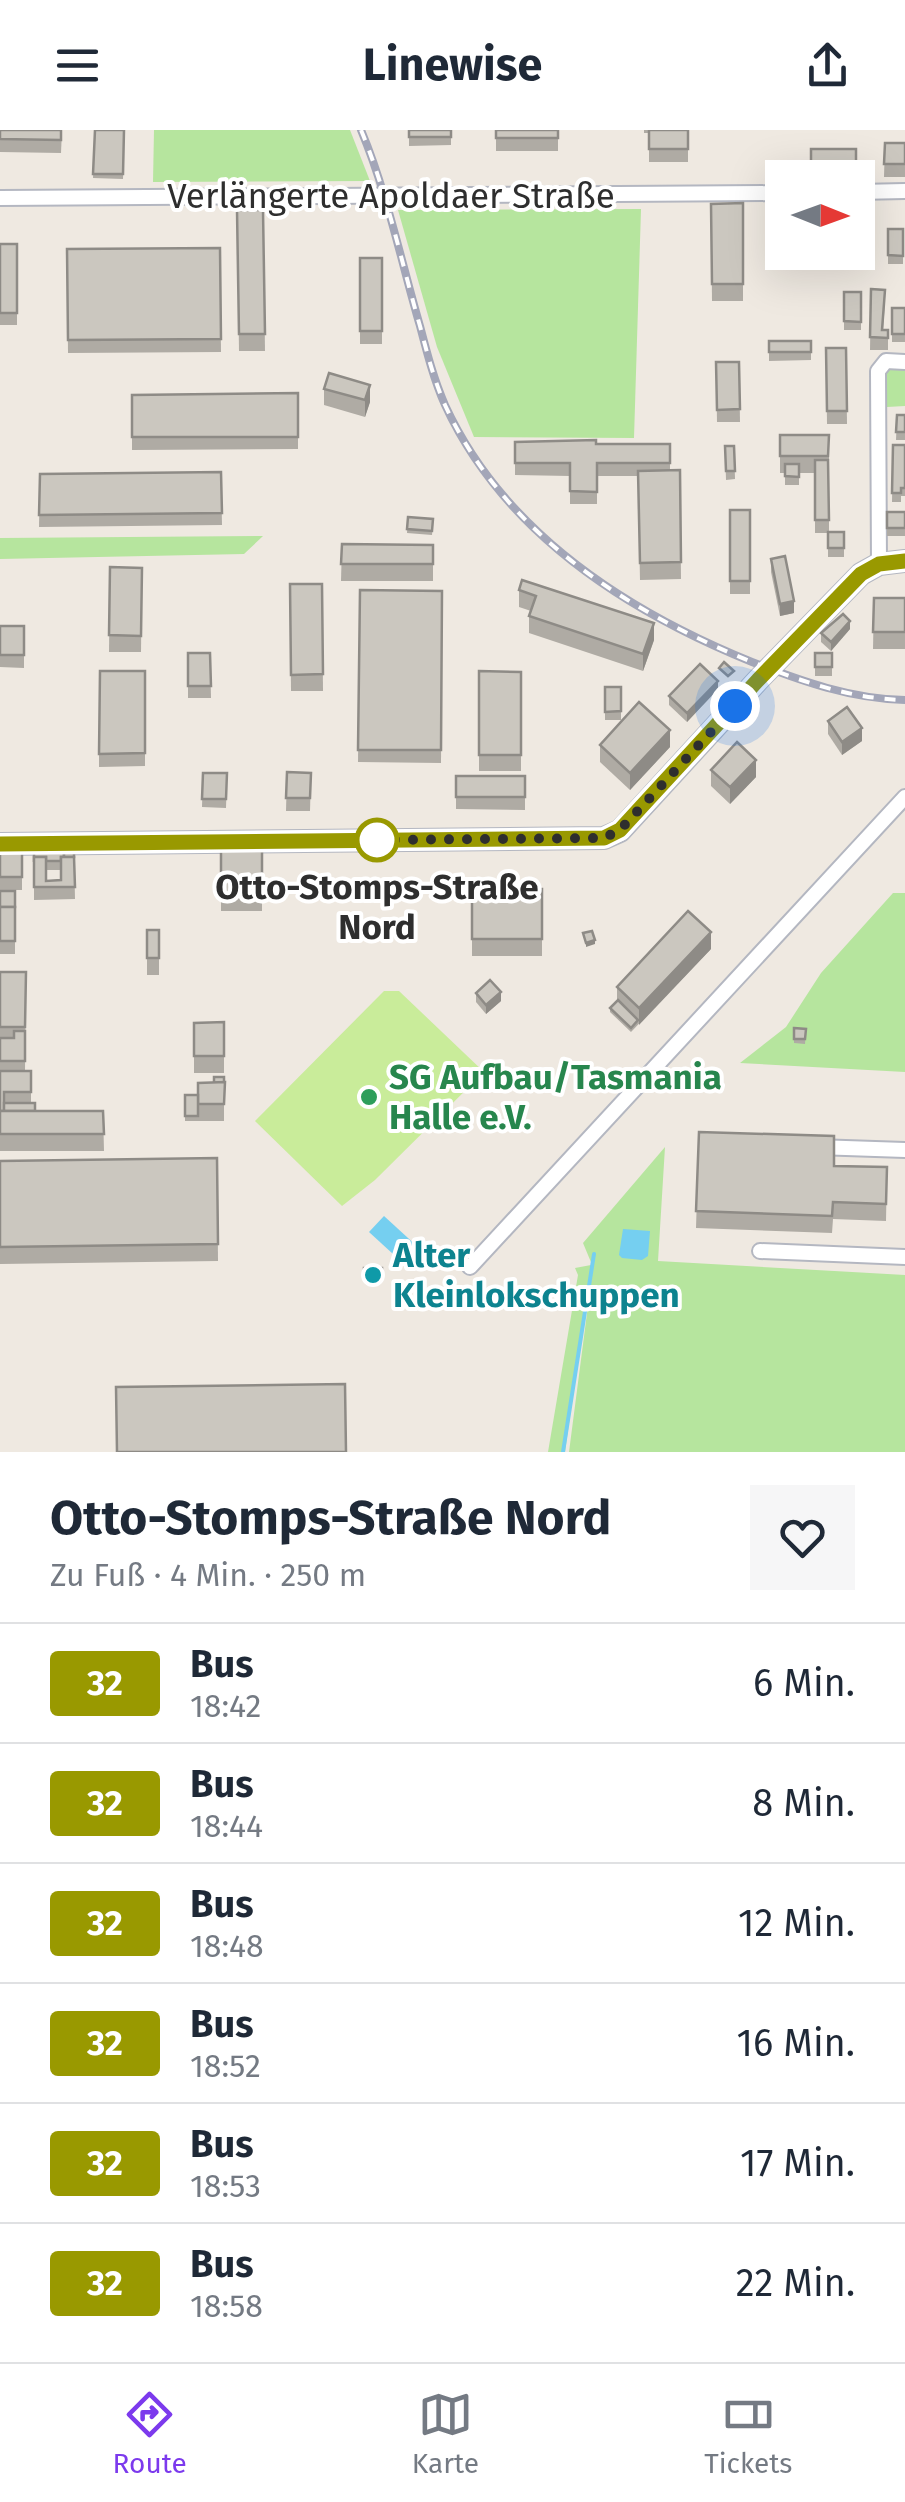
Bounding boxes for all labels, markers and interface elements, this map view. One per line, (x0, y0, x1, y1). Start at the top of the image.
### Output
icon: menu (50, 38, 105, 93)
text: Linewise (363, 38, 542, 92)
icon: share (800, 38, 855, 93)
north arrow (765, 160, 875, 270)
map controls (765, 160, 875, 270)
street label: Verlängerte Apoldaer Straße (167, 175, 615, 217)
your location (710, 681, 760, 731)
marker: Otto-Stomps-Straße Nord (356, 819, 398, 861)
place label: Otto-Stomps-Straße Nord (215, 866, 539, 948)
place label: SG Aufbau/Tasmania Halle e.V. (389, 1056, 722, 1138)
marker: SG Aufbau/Tasmania Halle e.V. (358, 1086, 380, 1108)
place label: Alter Kleinlokschuppen (392, 1234, 680, 1316)
marker: Alter Kleinlokschuppen (362, 1264, 384, 1286)
button: heart (750, 1485, 855, 1590)
text: Otto-Stomps-Straße Nord (50, 1489, 611, 1547)
text: Zu Fuß · 4 Min. · 250 m (50, 1556, 366, 1594)
text: Bus (190, 1641, 254, 1687)
text: 6 Min. (753, 1660, 855, 1706)
text: 32 (87, 1662, 123, 1704)
text: 18:42 (190, 1687, 261, 1725)
text: Bus (190, 1761, 254, 1807)
text: 8 Min. (752, 1780, 855, 1826)
text: 32 (87, 1782, 123, 1824)
text: 18:44 (190, 1807, 263, 1845)
text: Bus (190, 1881, 254, 1927)
text: 12 Min. (738, 1900, 855, 1946)
text: 32 (87, 1902, 123, 1944)
text: 18:48 (190, 1927, 264, 1965)
text: Bus (190, 2001, 254, 2047)
text: 16 Min. (737, 2020, 855, 2066)
text: 32 (87, 2022, 123, 2064)
text: 18:52 (190, 2047, 261, 2085)
text: Bus (190, 2121, 254, 2167)
text: 17 Min. (740, 2140, 855, 2186)
text: 32 (87, 2142, 123, 2184)
text: 18:53 (190, 2167, 261, 2205)
text: Bus (190, 2241, 254, 2287)
text: 22 Min. (736, 2260, 855, 2306)
text: 32 (87, 2262, 123, 2304)
text: 18:58 (190, 2287, 263, 2325)
tab: Route (113, 2387, 187, 2480)
tab: Karte (412, 2387, 479, 2480)
tab: Tickets (704, 2387, 792, 2480)

